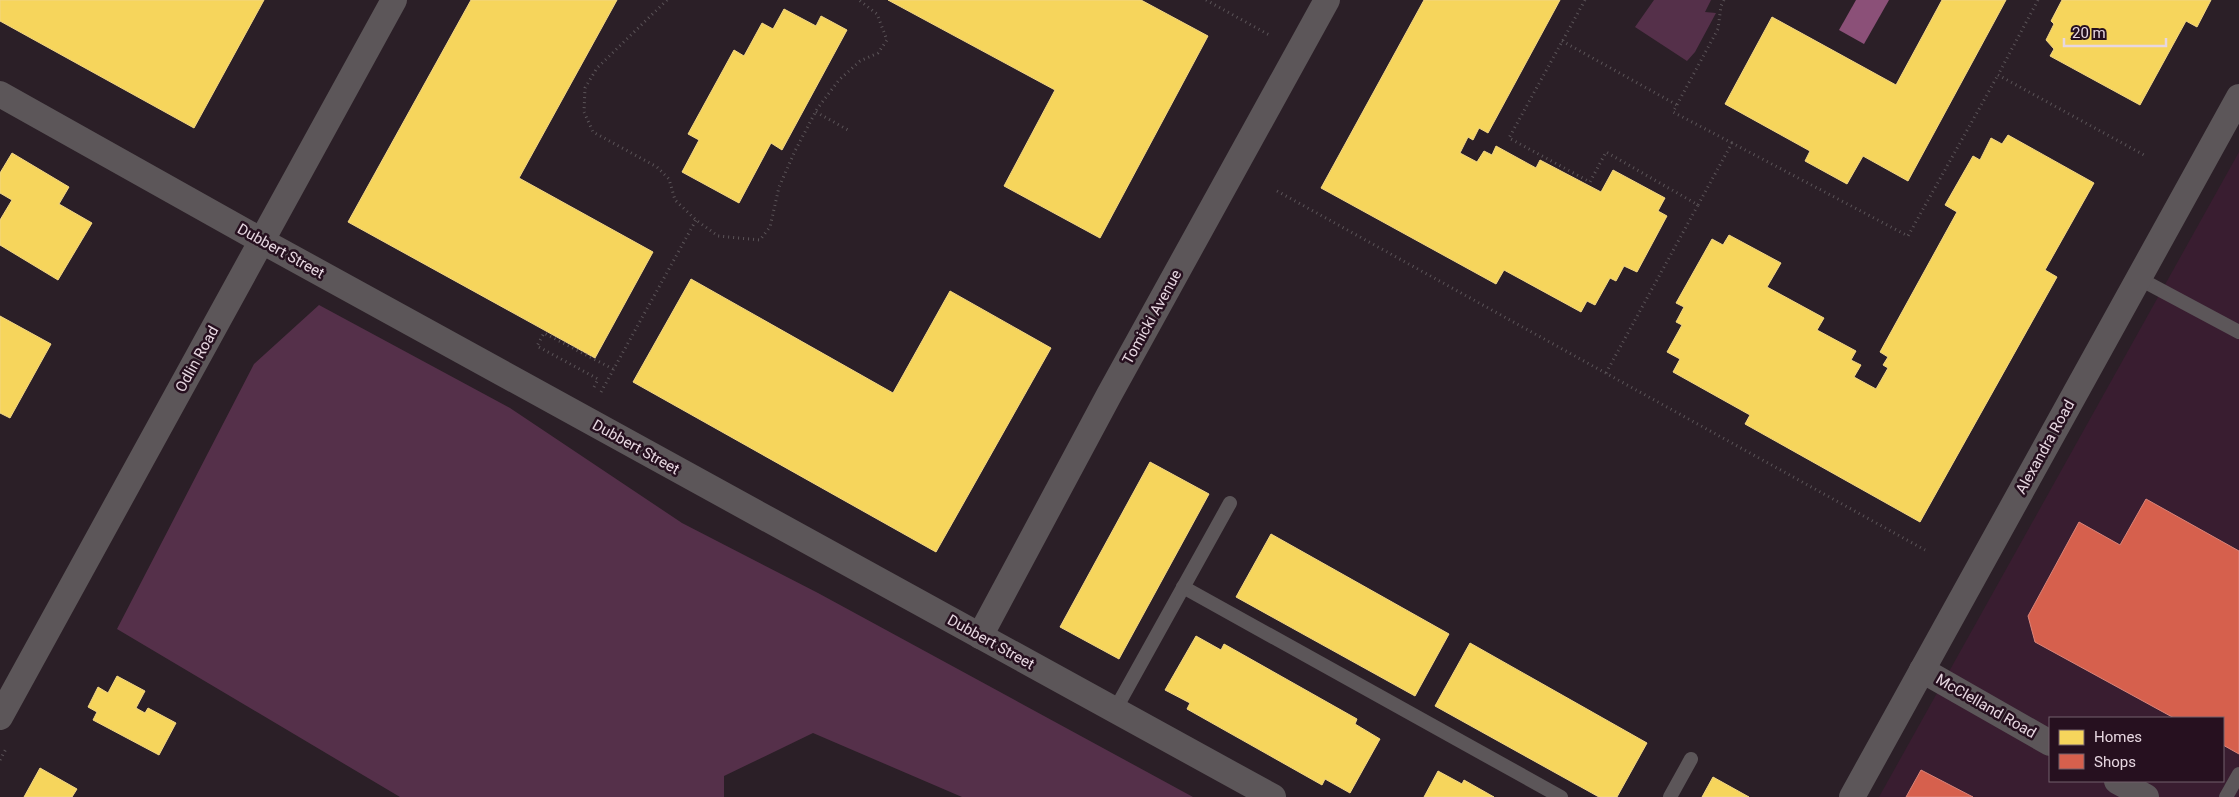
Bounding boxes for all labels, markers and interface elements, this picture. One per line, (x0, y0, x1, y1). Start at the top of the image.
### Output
scale bar (2064, 15, 2166, 47)
text: 20 m (2072, 24, 2106, 42)
street label: Dubbert Street (234, 220, 328, 282)
street label: Tomicki Avenue (1119, 266, 1185, 367)
street label: Odlin Road (172, 323, 222, 395)
street label: Alexandra Road (2012, 397, 2078, 497)
street label: Dubbert Street (589, 416, 683, 478)
street label: Dubbert Street (944, 611, 1038, 673)
street label: McClelland Road (1933, 670, 2039, 742)
legend (2049, 717, 2224, 782)
text: Homes (2094, 728, 2142, 746)
text: Shops (2094, 753, 2136, 771)

